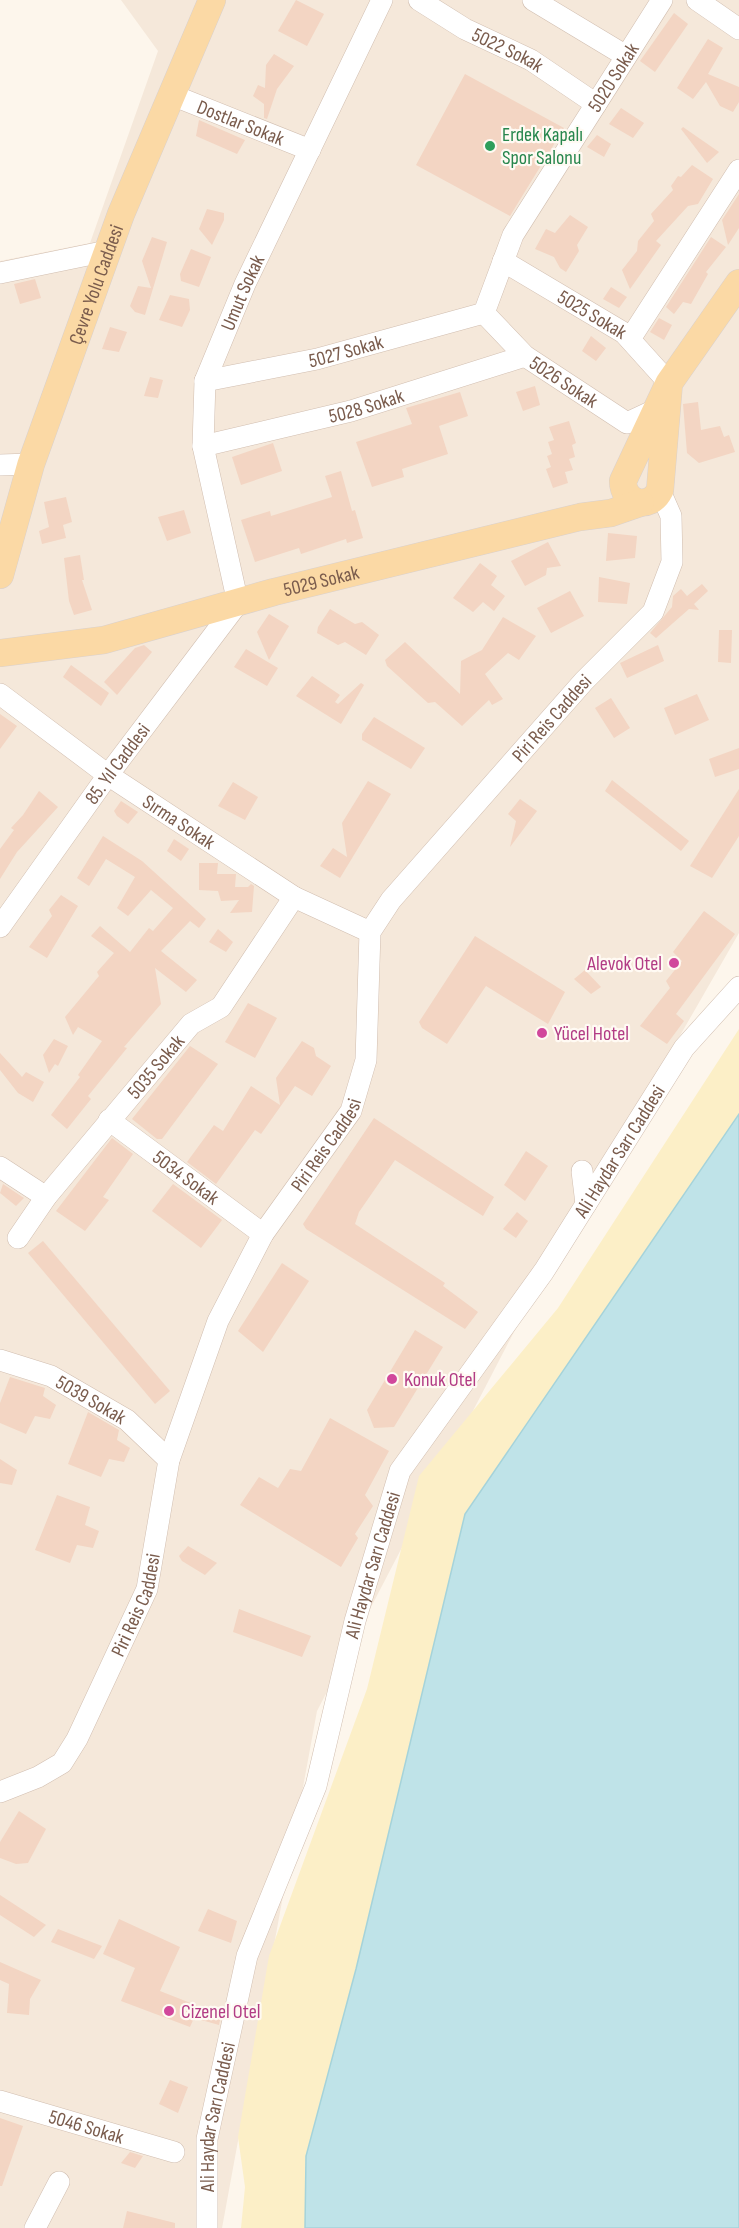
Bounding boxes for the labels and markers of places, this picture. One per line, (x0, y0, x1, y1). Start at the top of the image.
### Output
place label: Erdek Kapalı Spor Salonu (502, 123, 583, 170)
marker: Erdek Kapalı Spor Salonu (483, 139, 497, 153)
place label: Alevok Otel (586, 952, 662, 976)
marker: Alevok Otel (667, 956, 681, 970)
place label: Yücel Hotel (554, 1022, 629, 1046)
marker: Yücel Hotel (535, 1026, 549, 1040)
place label: Konuk Otel (404, 1368, 476, 1392)
marker: Konuk Otel (385, 1372, 399, 1386)
place label: Cizenel Otel (181, 2000, 260, 2024)
marker: Cizenel Otel (162, 2004, 176, 2018)

